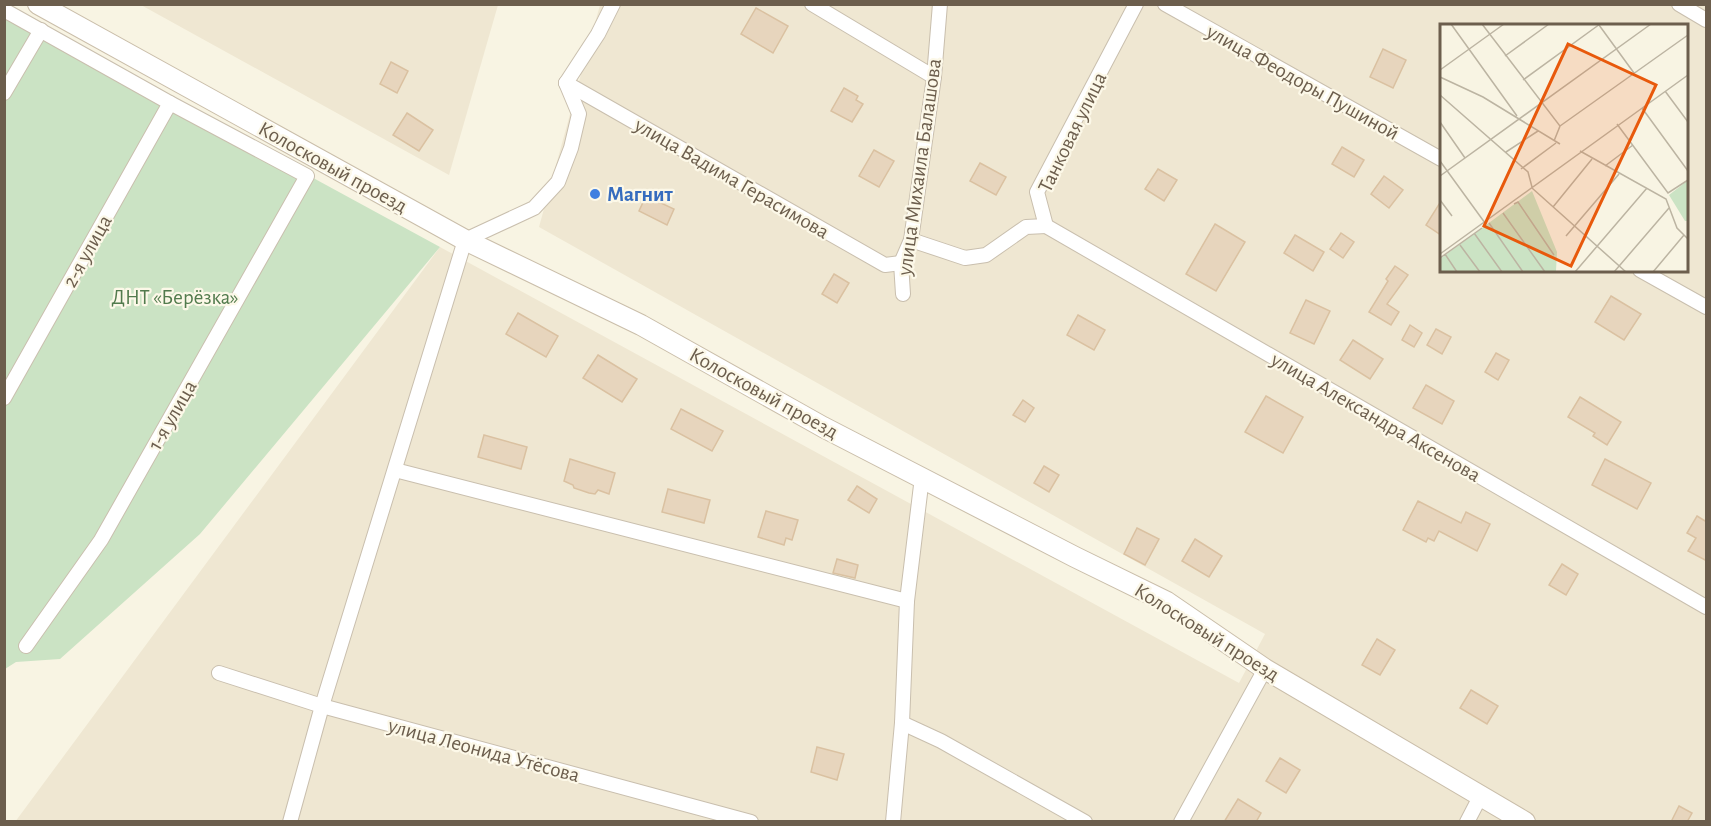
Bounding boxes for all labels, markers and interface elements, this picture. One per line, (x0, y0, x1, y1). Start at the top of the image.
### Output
street label: улица Феодоры Пушиной (1202, 20, 1403, 144)
inset map (1440, 24, 1687, 272)
street label: улица Михаила Балашова (894, 57, 945, 278)
street label: Танковая улица (1034, 69, 1111, 195)
street label: улица Вадима Герасимова (630, 114, 833, 243)
street label: Колосковый проезд (255, 118, 411, 217)
place label: Магнит (607, 184, 673, 205)
marker: Магнит (588, 187, 602, 201)
street label: 2-я улица (59, 211, 116, 291)
park label: ДНТ «Берёзка» (111, 287, 239, 308)
street label: Колосковый проезд (686, 344, 842, 443)
street label: улица Александра Аксенова (1267, 348, 1484, 486)
street label: 1-я улица (144, 376, 201, 454)
street label: Колосковый проезд (1131, 579, 1283, 685)
street label: улица Леонида Утёсова (385, 715, 582, 786)

